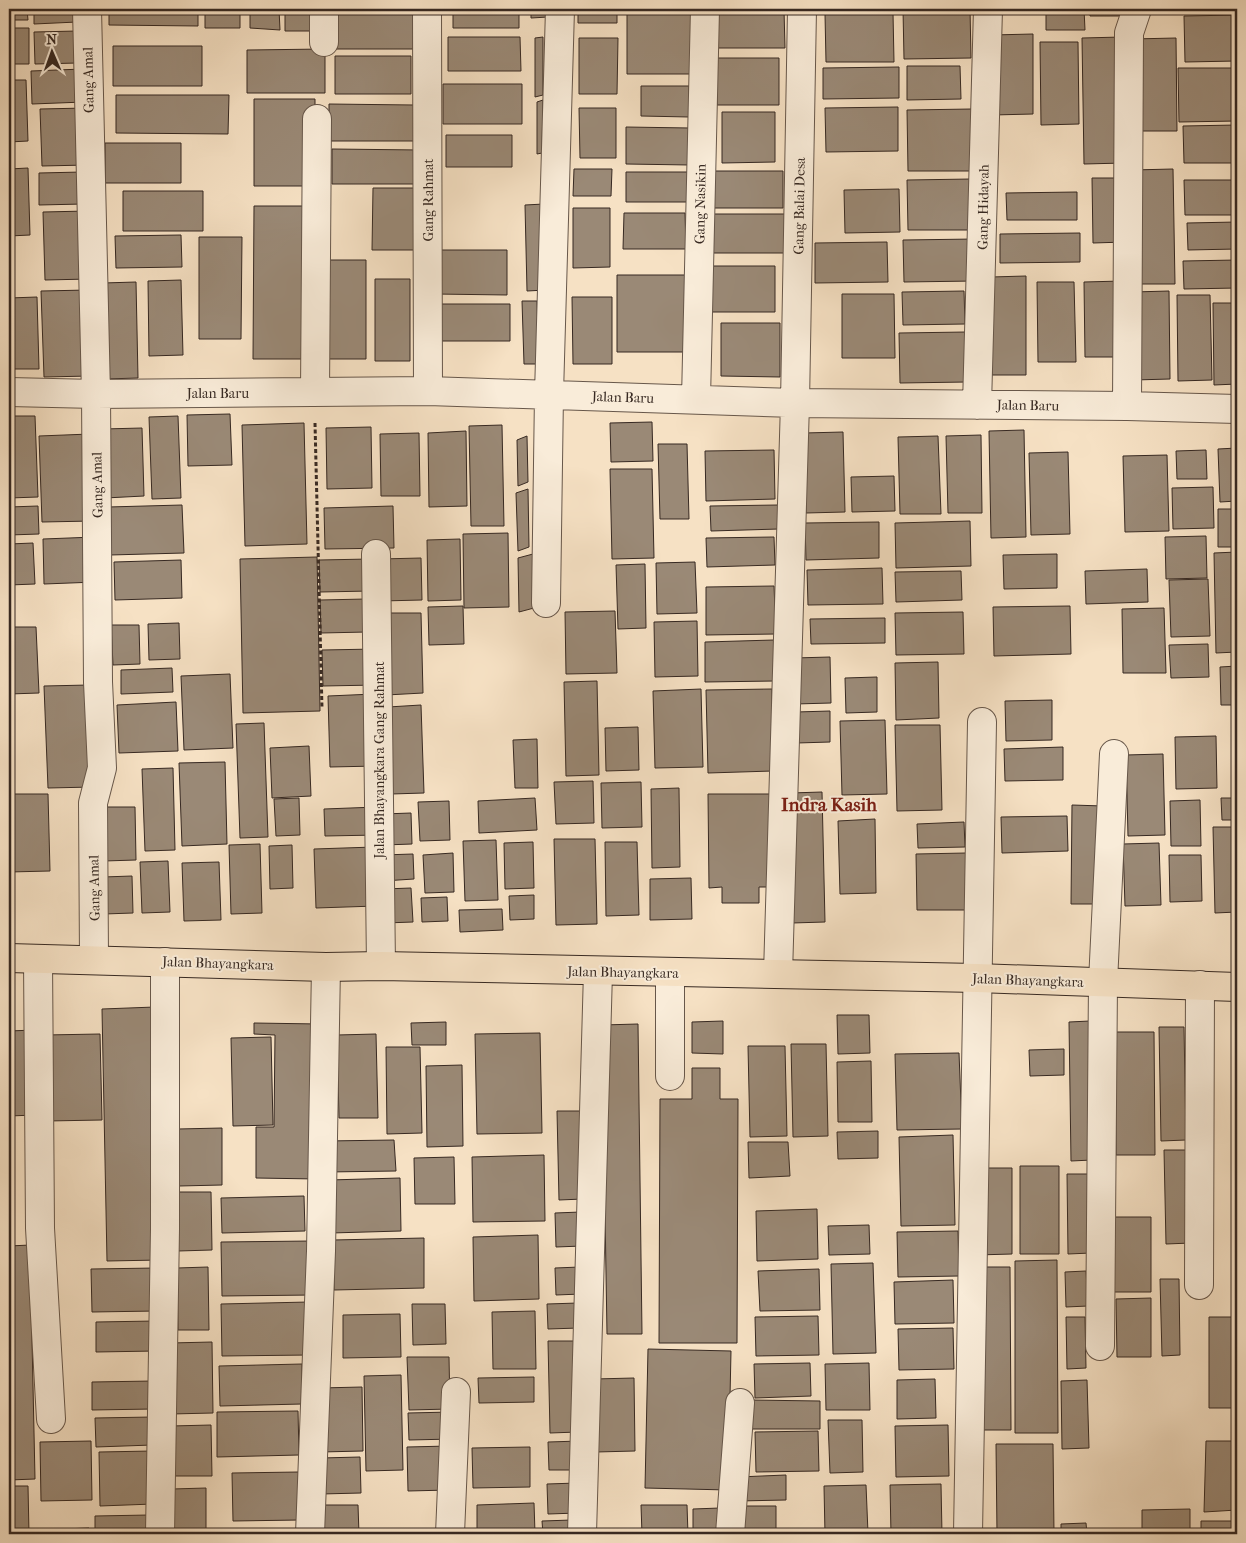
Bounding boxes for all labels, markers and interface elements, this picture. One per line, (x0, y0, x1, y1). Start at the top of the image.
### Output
north arrow (28, 28, 78, 78)
text: N (46, 31, 58, 48)
street label: Gang Amal (79, 47, 98, 113)
street label: Gang Balai Desa (790, 157, 809, 255)
street label: Gang Rahmat (420, 159, 437, 241)
street label: Gang Nasikin (691, 164, 710, 244)
street label: Gang Hidayah (974, 164, 993, 250)
street label: Jalan Baru (186, 385, 249, 402)
street label: Jalan Baru (590, 388, 655, 407)
street label: Jalan Baru (996, 396, 1059, 415)
street label: Gang Amal (88, 452, 107, 518)
street label: Jalan Bhayangkara Gang Rahmat (371, 661, 388, 860)
district label: Indra Kasih (781, 794, 877, 816)
street label: Gang Amal (85, 855, 104, 921)
street label: Jalan Bhayangkara (161, 953, 275, 974)
street label: Jalan Bhayangkara (566, 963, 679, 982)
street label: Jalan Bhayangkara (971, 970, 1085, 991)

